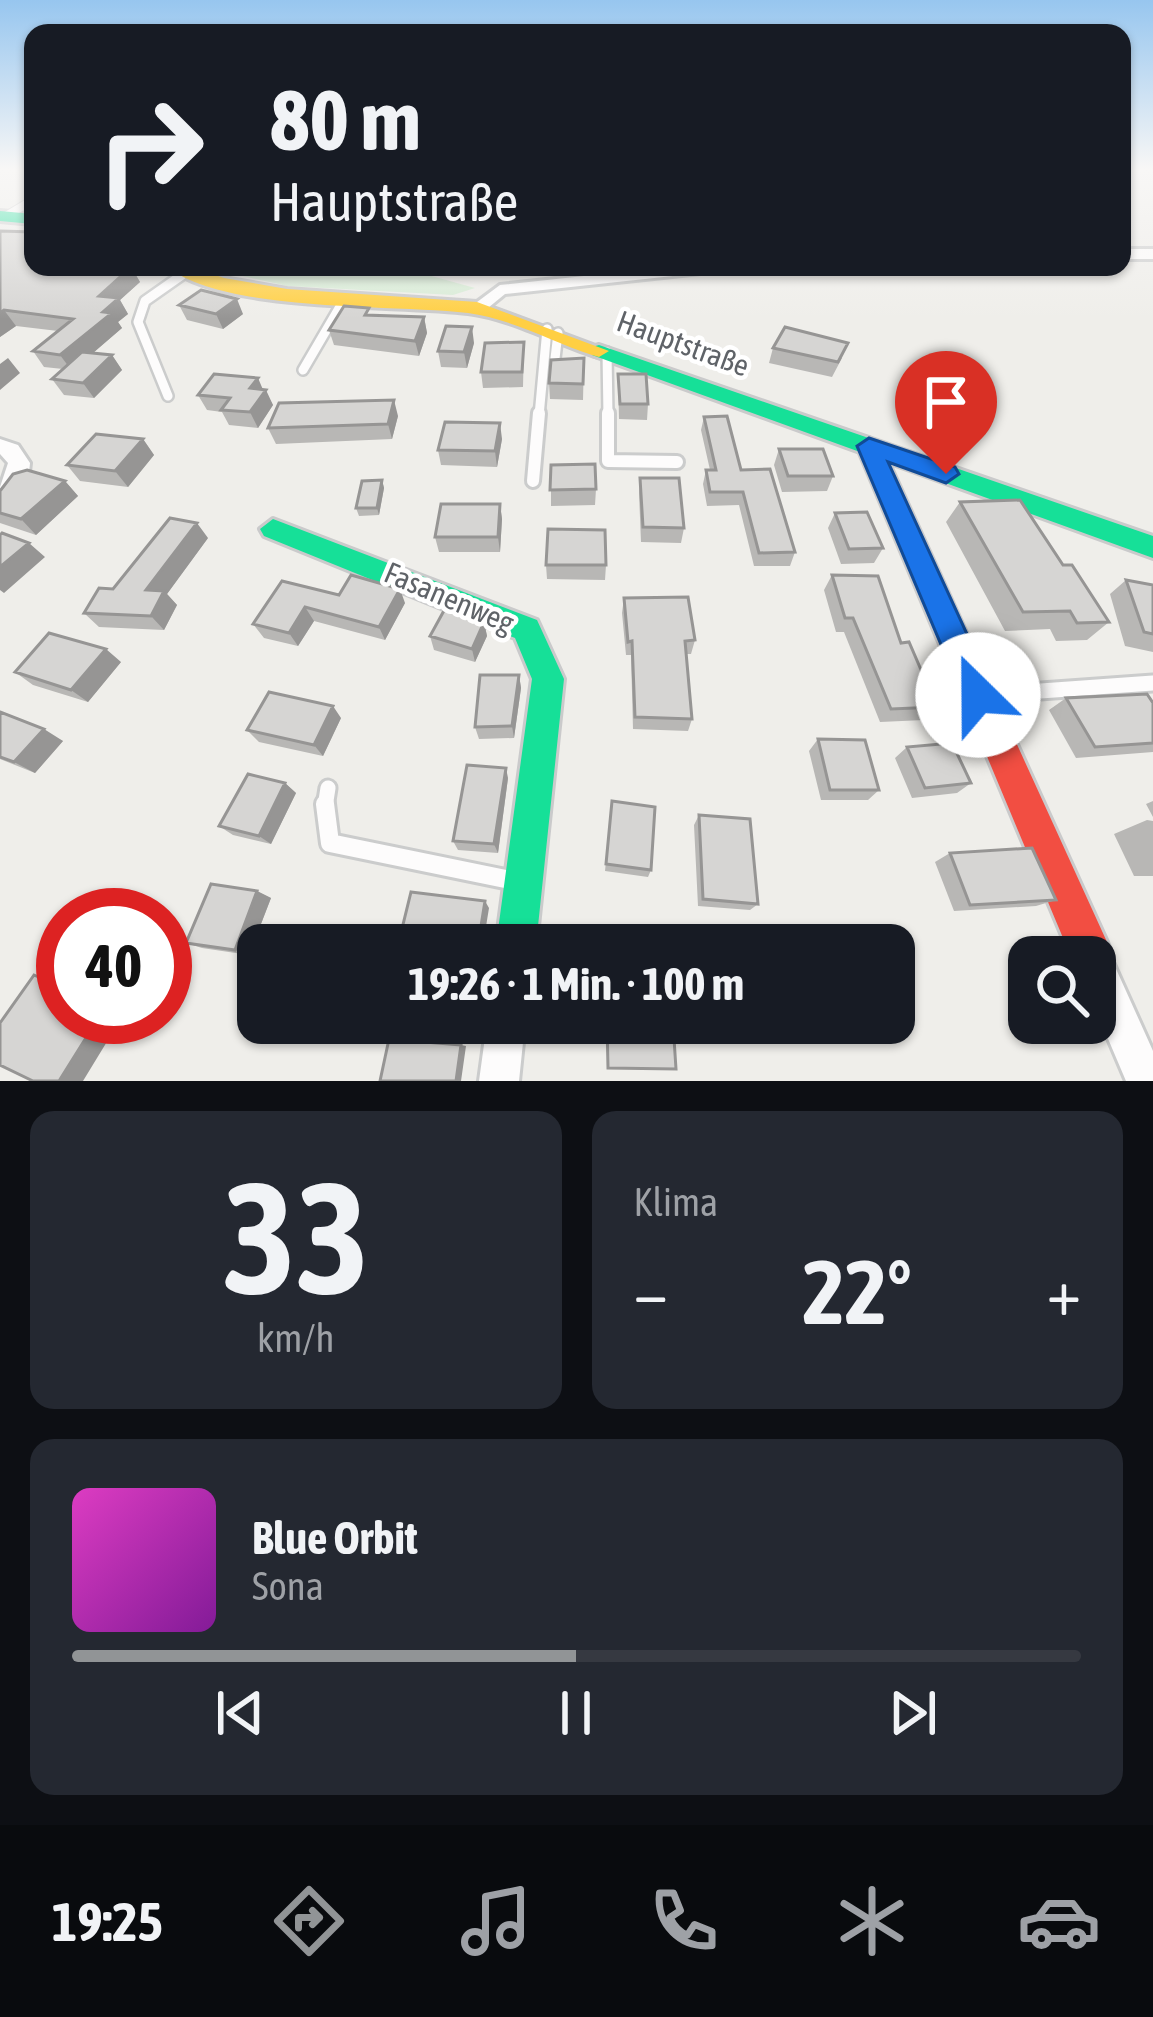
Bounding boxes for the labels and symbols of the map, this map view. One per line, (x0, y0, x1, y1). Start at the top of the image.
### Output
street label: Hauptstraße (613, 304, 754, 383)
pin (895, 351, 997, 474)
street label: Fasanenweg (380, 555, 519, 639)
position arrow (915, 632, 1041, 758)
speed limit sign: 40 (36, 888, 192, 1044)

